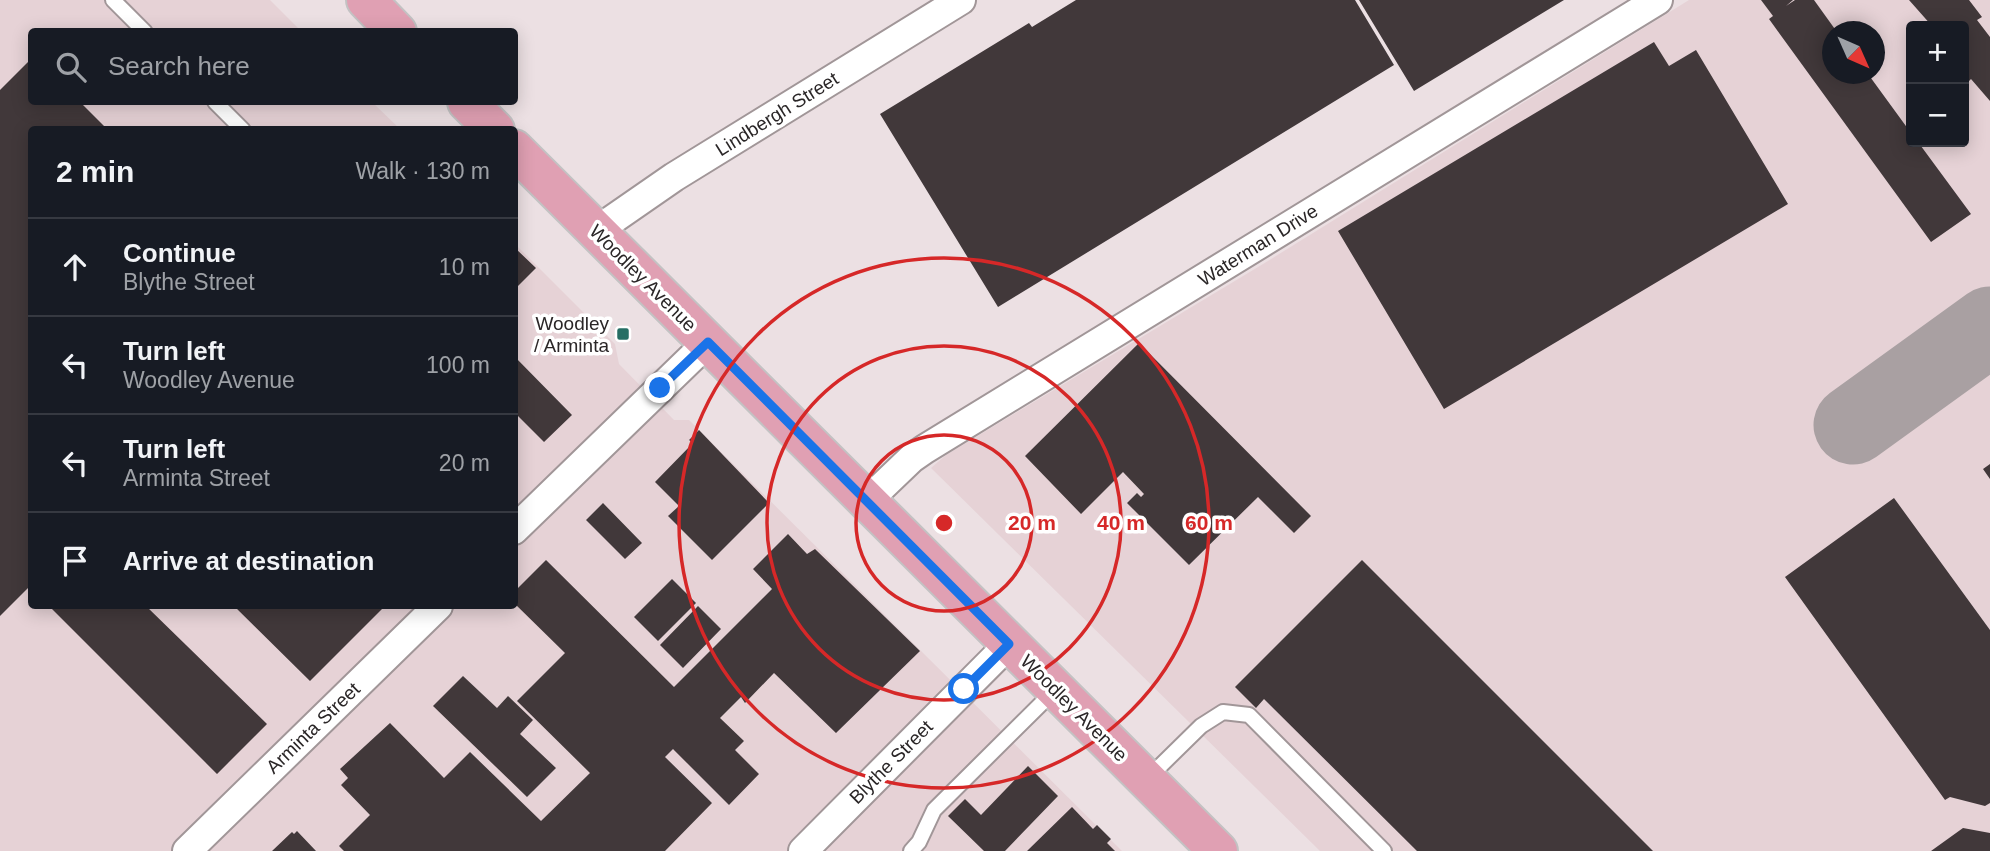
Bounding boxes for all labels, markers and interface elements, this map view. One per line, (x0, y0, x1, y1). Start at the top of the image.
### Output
north arrow (1822, 21, 1885, 84)
map controls (1906, 21, 1969, 147)
button: + (1906, 21, 1969, 84)
search box (28, 28, 518, 105)
icon: search (52, 48, 90, 86)
text: Search here (108, 51, 250, 81)
street label: Lindbergh Street (712, 67, 843, 160)
button: − (1906, 84, 1969, 147)
text: 2 min (56, 155, 134, 188)
text: Walk · 130 m (355, 158, 490, 184)
street label: Waterman Drive (1195, 200, 1321, 290)
street label: Woodley Avenue (585, 220, 701, 336)
text: Continue (123, 238, 236, 268)
icon: ahead (56, 248, 94, 286)
text: 10 m (439, 254, 490, 280)
text: Blythe Street (123, 269, 255, 295)
place label: Woodley / Arminta (534, 313, 609, 356)
marker: Woodley / Arminta (615, 326, 631, 342)
text: Turn left (123, 336, 225, 366)
icon: left (56, 346, 94, 384)
text: 100 m (426, 352, 490, 378)
text: Woodley Avenue (123, 367, 295, 393)
route end (644, 372, 675, 403)
text: Turn left (123, 434, 225, 464)
icon: left (56, 444, 94, 482)
text: 20 m (439, 450, 490, 476)
text: Arminta Street (123, 465, 270, 491)
centre of rings (932, 511, 956, 535)
text: 20 m (1008, 511, 1056, 534)
text: 40 m (1097, 511, 1145, 534)
text: 60 m (1185, 511, 1233, 534)
icon: arrive (56, 542, 94, 580)
text: Arrive at destination (123, 546, 374, 576)
street label: Woodley Avenue (1016, 650, 1132, 766)
route start (948, 673, 979, 704)
street label: Arminta Street (262, 678, 364, 778)
street label: Blythe Street (845, 716, 937, 808)

